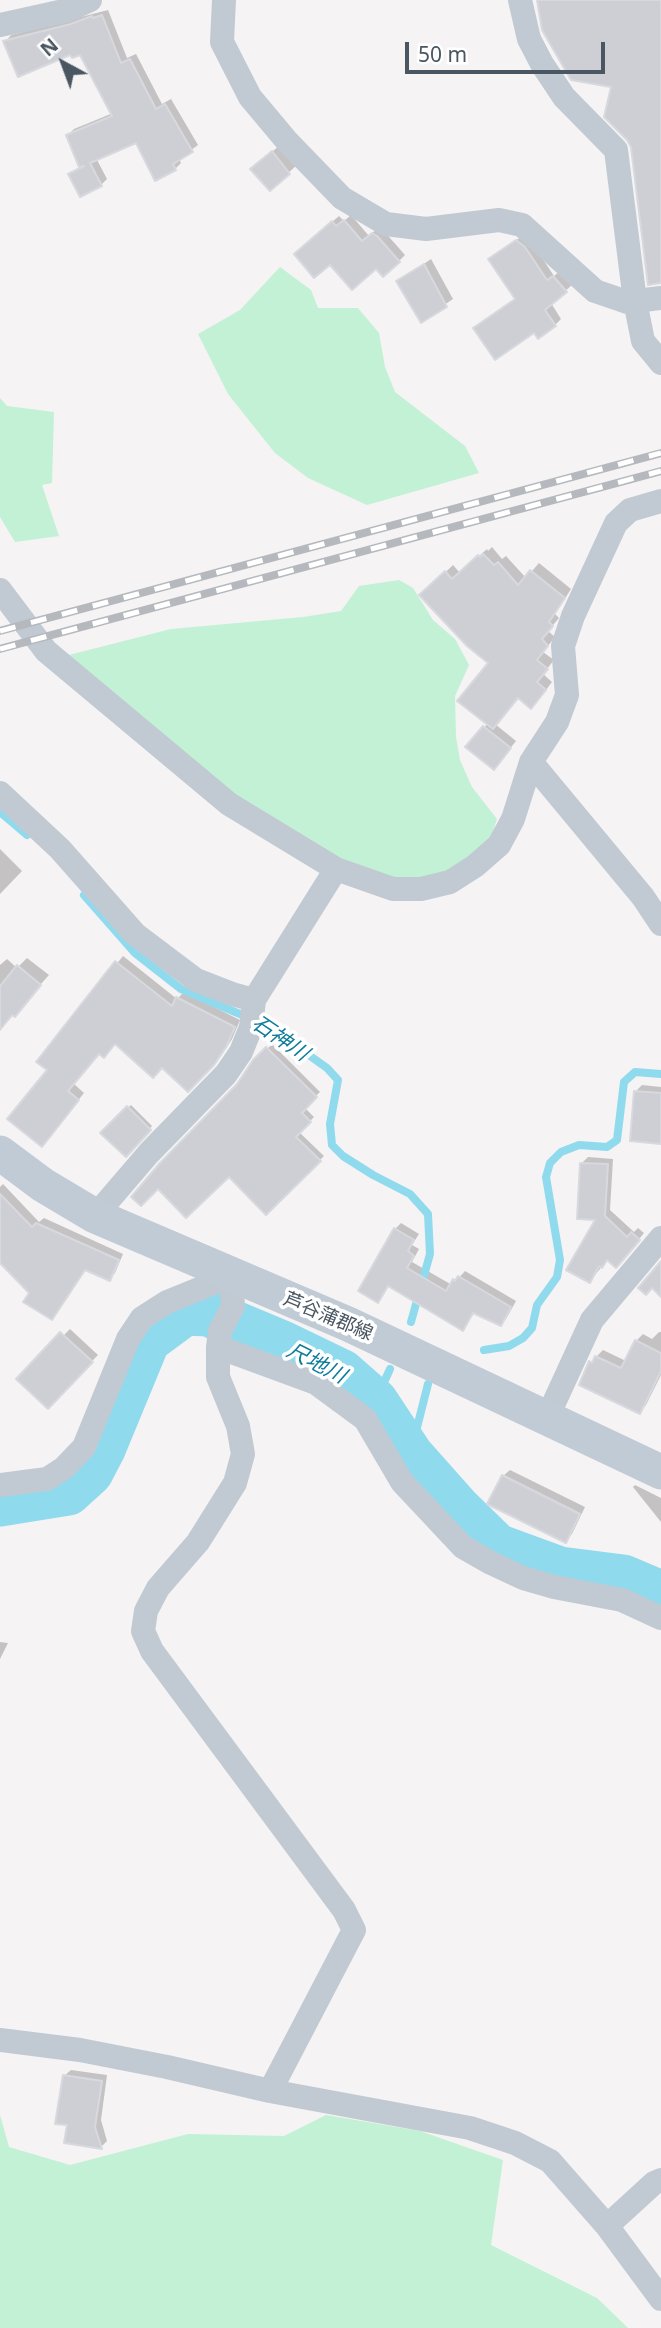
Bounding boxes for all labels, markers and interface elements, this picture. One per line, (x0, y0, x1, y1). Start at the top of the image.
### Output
north arrow (28, 28, 98, 98)
scale bar (409, 28, 608, 72)
text: N (35, 32, 64, 62)
text: 50 m (418, 40, 467, 68)
water label: 石神川 (247, 1011, 313, 1067)
street label: 芦谷蒲郡線 (280, 1288, 376, 1346)
water label: 尺地川 (282, 1338, 350, 1390)

